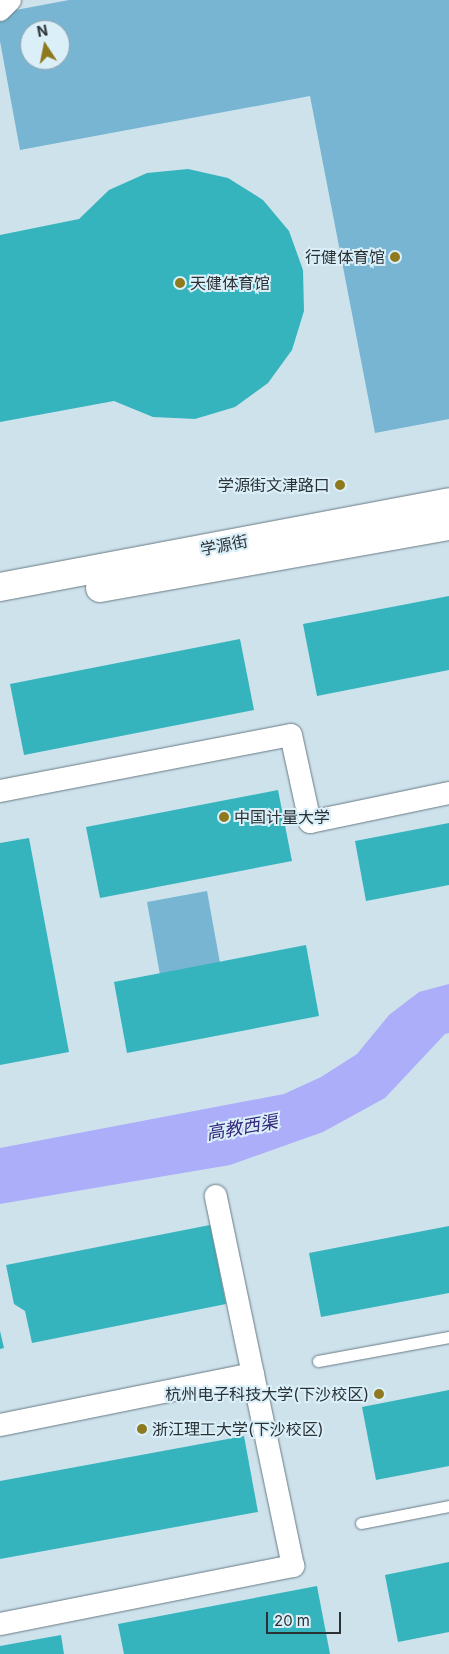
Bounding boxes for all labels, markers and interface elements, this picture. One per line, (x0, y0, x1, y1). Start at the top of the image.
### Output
north arrow (20, 20, 70, 70)
text: N (35, 21, 49, 40)
place label: 行健体育馆 (305, 247, 385, 267)
marker: 行健体育馆 (389, 251, 401, 263)
place label: 天健体育馆 (190, 273, 270, 293)
marker: 天健体育馆 (174, 277, 186, 289)
place label: 学源街文津路口 (218, 475, 330, 495)
marker: 学源街文津路口 (334, 479, 346, 491)
street label: 学源街 (199, 531, 249, 559)
place label: 中国计量大学 (234, 807, 330, 827)
marker: 中国计量大学 (218, 811, 230, 823)
water label: 高教西渠 (205, 1111, 279, 1145)
place label: 杭州电子科技大学(下沙校区) (165, 1384, 369, 1404)
marker: 杭州电子科技大学(下沙校区) (373, 1388, 385, 1400)
place label: 浙江理工大学(下沙校区) (152, 1419, 324, 1439)
marker: 浙江理工大学(下沙校区) (136, 1423, 148, 1435)
scale bar (269, 1602, 344, 1634)
text: 20 m (274, 1611, 310, 1630)

